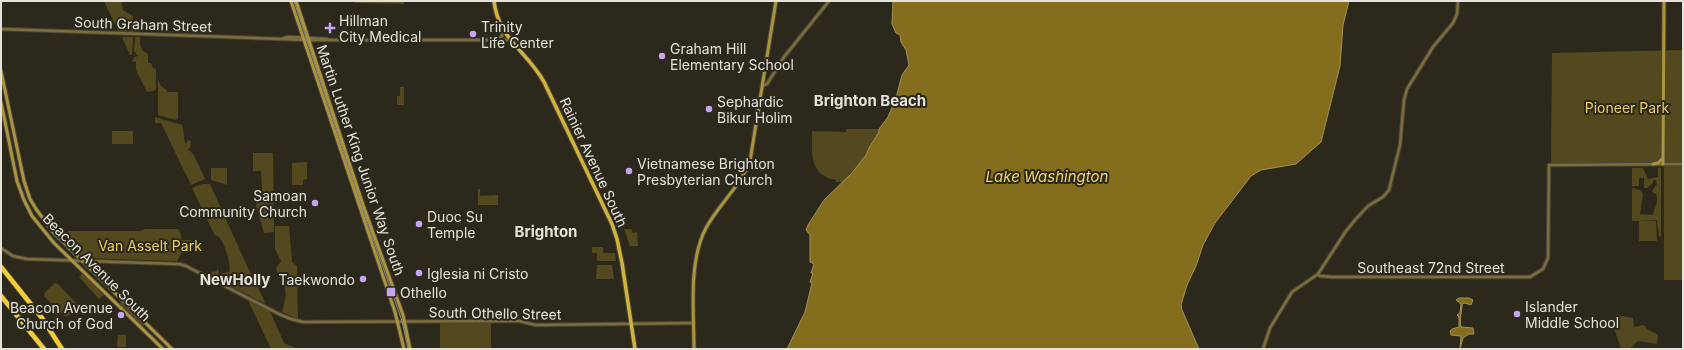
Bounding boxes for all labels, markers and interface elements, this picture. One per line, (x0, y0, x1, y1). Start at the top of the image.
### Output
place label: Hillman City Medical (339, 12, 421, 45)
street label: South Graham Street (74, 13, 213, 35)
place label: Trinity Life Center (481, 18, 554, 51)
marker: Hillman City Medical (324, 22, 336, 34)
marker: Trinity Life Center (468, 29, 478, 39)
place label: Graham Hill Elementary School (670, 40, 794, 73)
street label: Martin Luther King Junior Way South (313, 42, 409, 278)
marker: Graham Hill Elementary School (657, 51, 667, 61)
district label: Brighton Beach (814, 91, 926, 110)
place label: Sephardic Bikur Holim (717, 93, 793, 126)
street label: Rainier Avenue South (557, 95, 631, 229)
park label: Pioneer Park (1585, 99, 1670, 116)
marker: Sephardic Bikur Holim (704, 104, 714, 114)
place label: Vietnamese Brighton Presbyterian Church (637, 155, 775, 188)
marker: Vietnamese Brighton Presbyterian Church (624, 166, 634, 176)
water label: Lake Washington (986, 167, 1109, 186)
place label: Samoan Community Church (179, 187, 307, 220)
marker: Samoan Community Church (310, 198, 320, 208)
place label: Duoc Su Temple (427, 208, 483, 241)
street label: Beacon Avenue South (40, 210, 154, 324)
marker: Duoc Su Temple (414, 219, 424, 229)
district label: Brighton (515, 222, 577, 241)
park label: Van Asselt Park (98, 237, 202, 254)
street label: Southeast 72nd Street (1357, 259, 1505, 276)
place label: Iglesia ni Cristo (427, 265, 528, 282)
marker: Iglesia ni Cristo (414, 268, 424, 278)
district label: NewHolly (200, 270, 270, 289)
place label: Taekwondo (278, 271, 355, 288)
marker: Taekwondo (358, 274, 368, 284)
place label: Othello (400, 284, 447, 301)
marker: Othello (385, 286, 397, 298)
place label: Islander Middle School (1525, 298, 1619, 331)
place label: Beacon Avenue Church of God (10, 299, 113, 332)
street label: South Othello Street (428, 303, 562, 323)
marker: Islander Middle School (1512, 309, 1522, 319)
marker: Beacon Avenue Church of God (116, 310, 126, 320)

